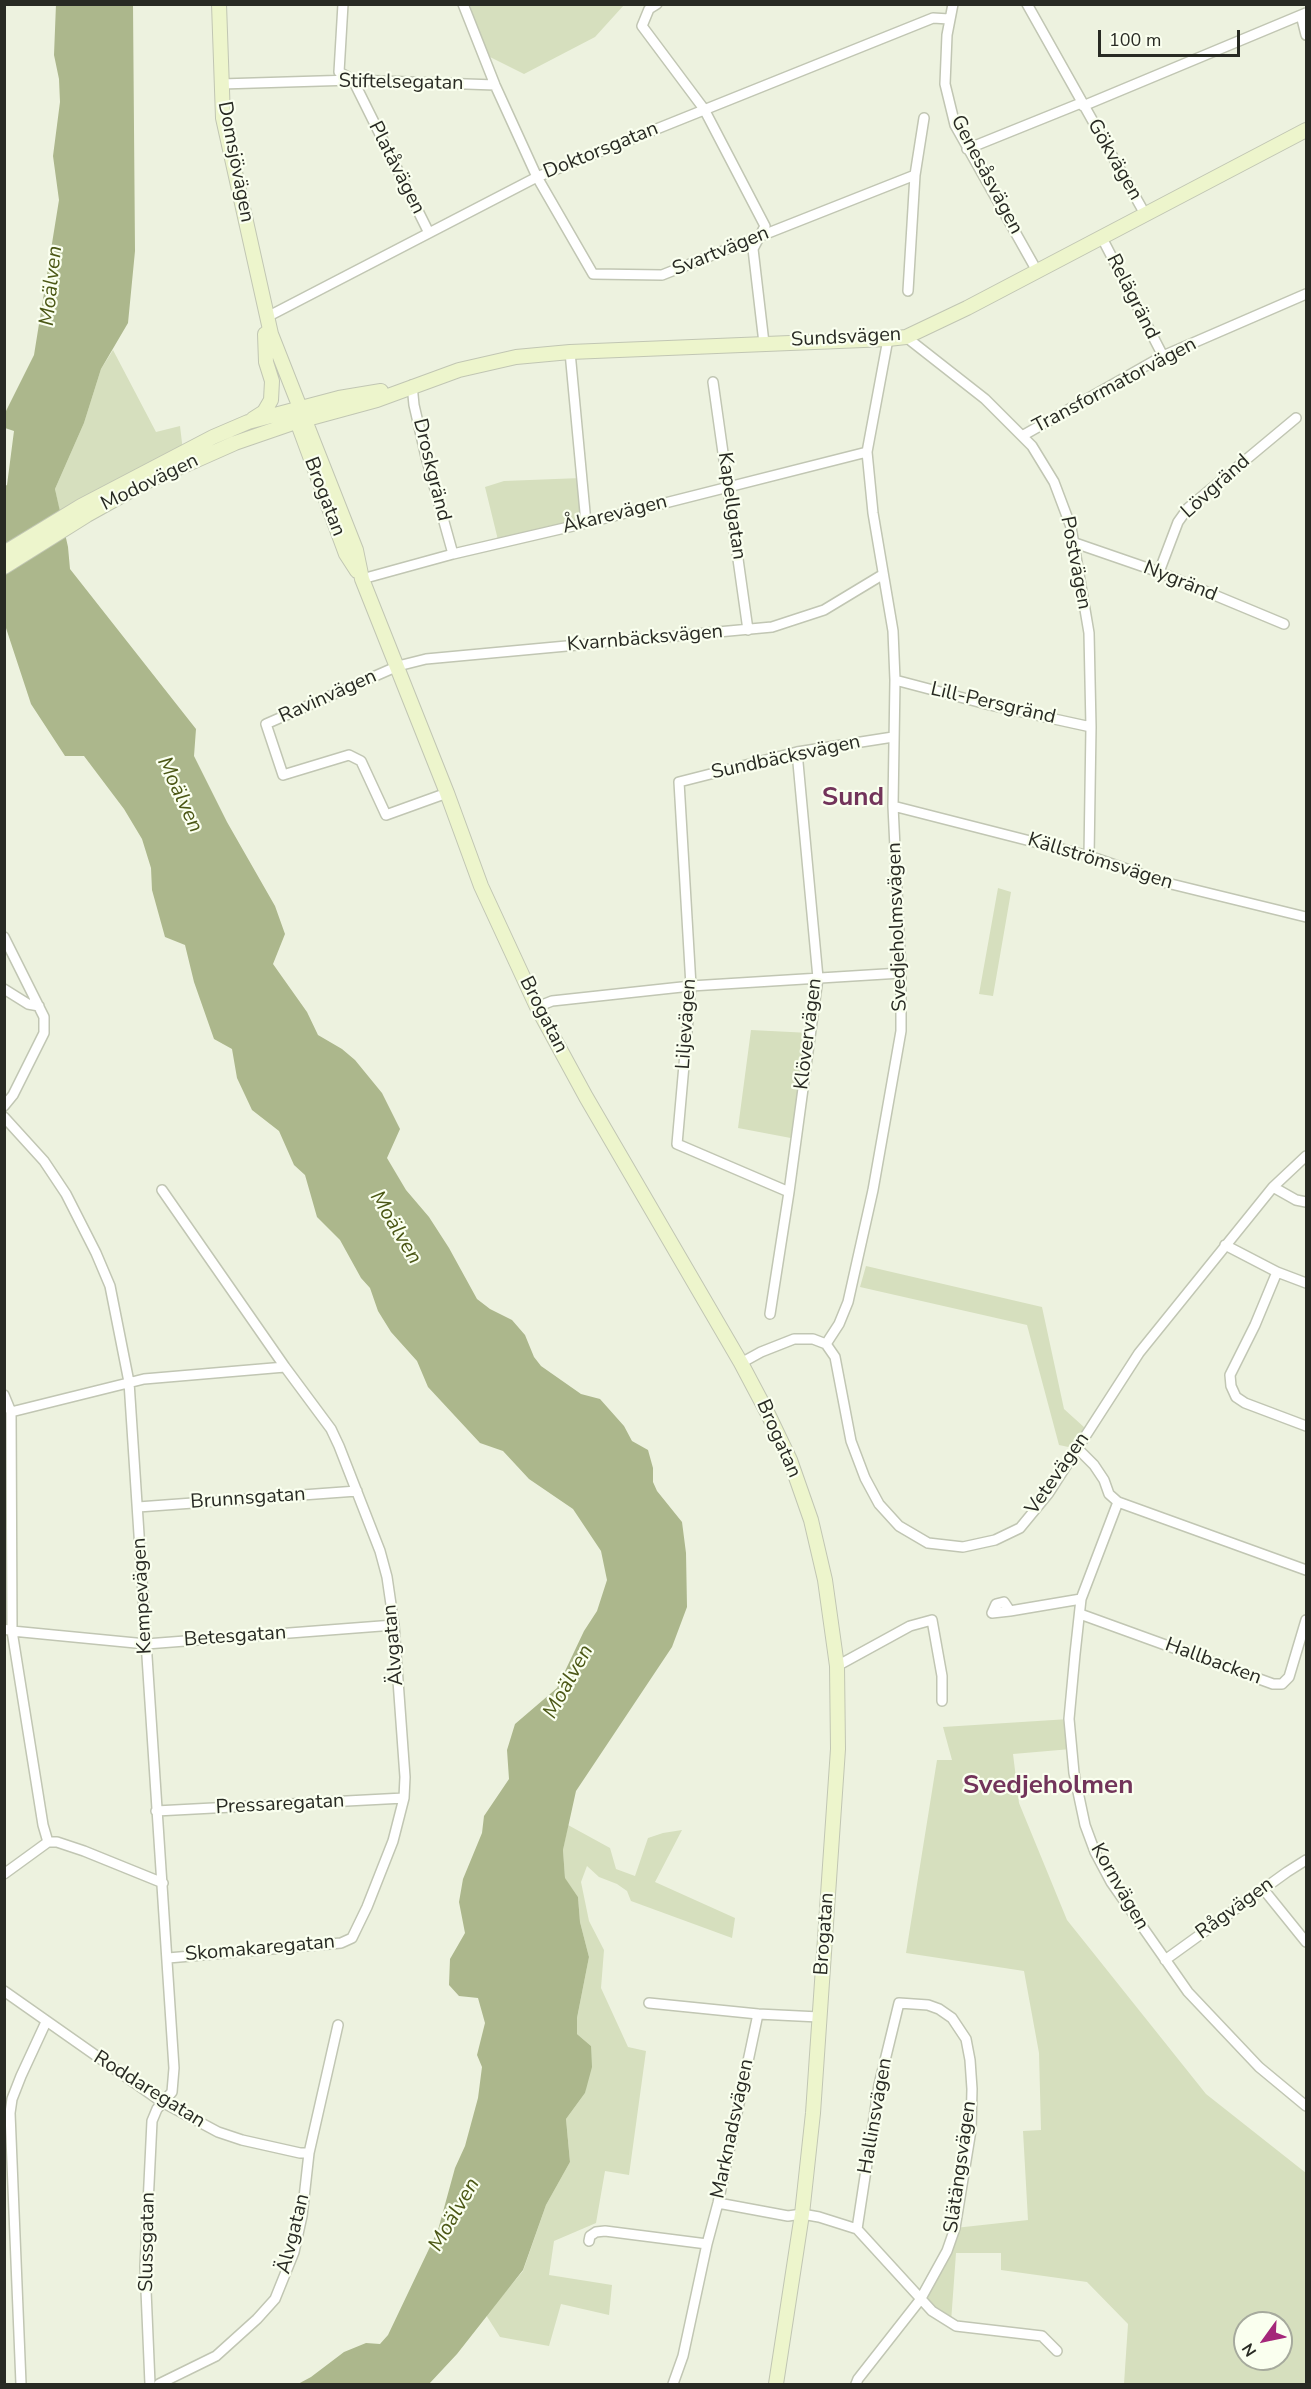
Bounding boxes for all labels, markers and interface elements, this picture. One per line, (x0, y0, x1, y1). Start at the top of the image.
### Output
scale bar (1101, 18, 1244, 56)
text: 100 m (1109, 28, 1161, 52)
street label: Stiftelsegatan (338, 70, 464, 96)
street label: Domsjövägen (212, 99, 258, 225)
street label: Genesåsvägen (945, 111, 1027, 239)
street label: Gökvägen (1081, 115, 1147, 205)
street label: Doktorsgatan (540, 117, 662, 185)
street label: Platåvägen (362, 118, 430, 218)
street label: Svartvägen (669, 222, 773, 282)
water label: Moälven (35, 245, 69, 327)
street label: Relägränd (1100, 250, 1164, 344)
street label: Sundsvägen (790, 323, 902, 353)
street label: Transformatorvägen (1029, 333, 1201, 439)
street label: Droskgränd (407, 416, 455, 524)
street label: Modovägen (97, 449, 203, 517)
street label: Lövgränd (1177, 450, 1255, 524)
street label: Kapellgatan (712, 451, 750, 561)
street label: Brogatan (298, 454, 350, 540)
street label: Åkarevägen (560, 490, 670, 540)
street label: Postvägen (1054, 514, 1096, 612)
street label: Nygränd (1140, 556, 1220, 608)
street label: Kvarnbäcksvägen (566, 620, 724, 658)
street label: Ravinvägen (275, 665, 381, 729)
street label: Lill-Persgränd (928, 678, 1058, 730)
street label: Sundbäcksvägen (709, 730, 863, 786)
water label: Moälven (151, 753, 207, 837)
district label: Sund (822, 783, 884, 815)
street label: Källströmsvägen (1025, 829, 1175, 895)
street label: Svedjeholmsvägen (883, 842, 913, 1012)
street label: Brogatan (513, 973, 573, 1057)
street label: Klövervägen (790, 977, 828, 1091)
street label: Liljevägen (672, 978, 702, 1070)
water label: Moälven (363, 1187, 427, 1269)
street label: Brogatan (750, 1396, 806, 1482)
street label: Vetevägen (1021, 1428, 1095, 1520)
street label: Brunnsgatan (190, 1483, 306, 1515)
street label: Kempevägen (128, 1537, 158, 1655)
street label: Älvgatan (378, 1603, 410, 1687)
street label: Betesgatan (183, 1621, 287, 1653)
street label: Hallbacken (1161, 1633, 1265, 1691)
water label: Moälven (538, 1641, 600, 1723)
district label: Svedjeholmen (963, 1771, 1133, 1803)
street label: Pressaregatan (215, 1790, 345, 1820)
street label: Kornvägen (1085, 1839, 1153, 1935)
street label: Rågvägen (1192, 1873, 1278, 1945)
street label: Brogatan (810, 1892, 840, 1976)
street label: Skomakaregatan (184, 1930, 336, 1968)
street label: Roddaregatan (89, 2046, 209, 2134)
street label: Hallinsvägen (854, 2056, 898, 2176)
street label: Marknadsvägen (706, 2057, 760, 2201)
street label: Slätängsvägen (940, 2099, 982, 2235)
water label: Moälven (424, 2174, 486, 2256)
street label: Älvgatan (272, 2191, 316, 2277)
street label: Slussgatan (135, 2192, 161, 2292)
north arrow (1233, 2311, 1293, 2371)
text: N (1237, 2339, 1262, 2361)

